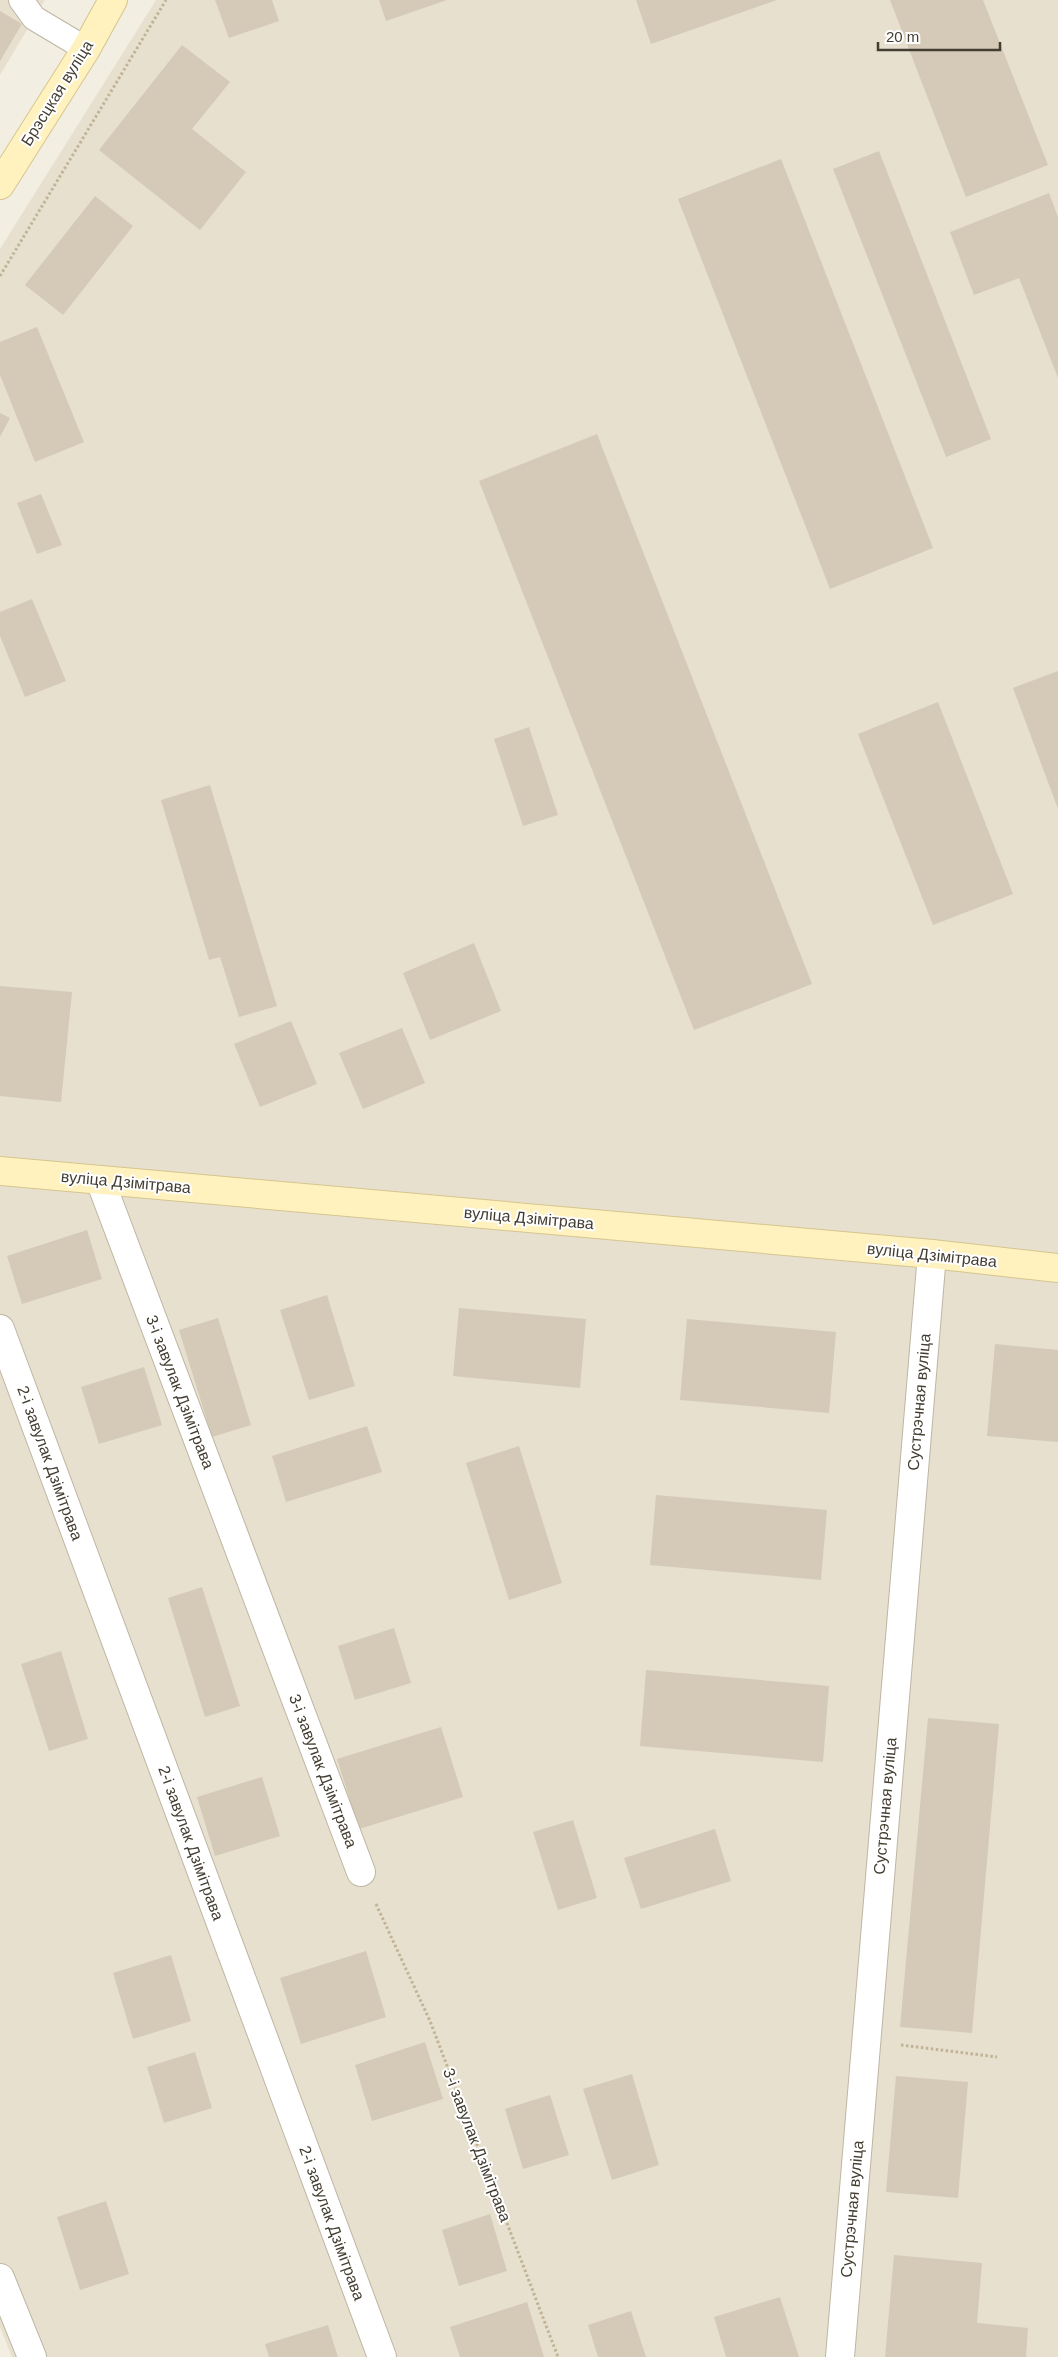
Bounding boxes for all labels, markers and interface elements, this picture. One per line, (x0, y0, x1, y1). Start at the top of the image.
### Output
scale bar (878, 20, 1000, 52)
text: 20 m (886, 28, 919, 45)
street label: Брэсцкая вуліца (18, 37, 96, 149)
street label: вуліца Дзімітрава (60, 1168, 192, 1196)
street label: вуліца Дзімітрава (463, 1204, 595, 1232)
street label: вуліца Дзімітрава (866, 1240, 998, 1270)
street label: 3-і завулак Дзімітрава (143, 1313, 217, 1471)
street label: Сустрэчная вуліца (905, 1333, 933, 1471)
street label: 2-і завулак Дзімітрава (14, 1383, 86, 1543)
street label: 3-і завулак Дзімітрава (286, 1692, 360, 1850)
street label: Сустрэчная вуліца (871, 1737, 899, 1875)
street label: 2-і завулак Дзімітрава (155, 1763, 227, 1923)
street label: 3-і завулак Дзімітрава (440, 2066, 514, 2224)
street label: Сустрэчная вуліца (838, 2140, 866, 2278)
street label: 2-і завулак Дзімітрава (296, 2143, 368, 2303)

